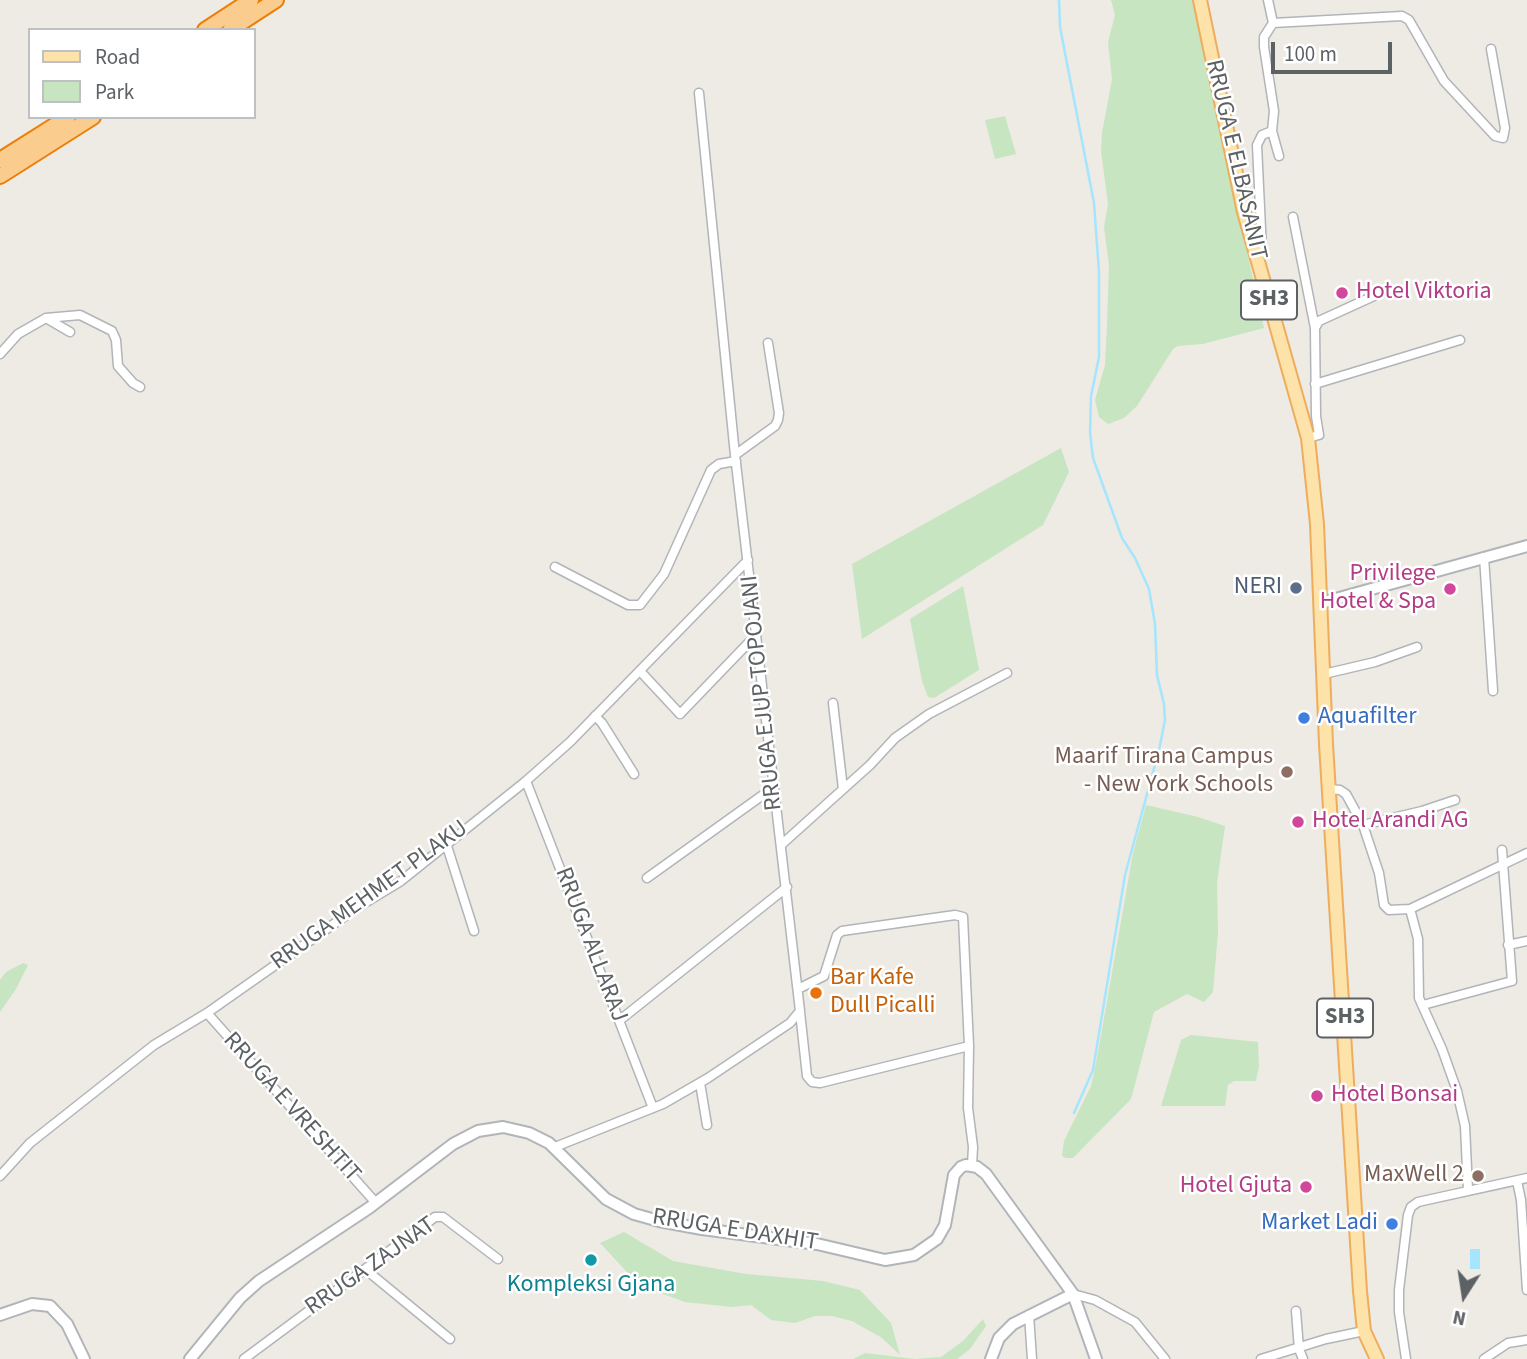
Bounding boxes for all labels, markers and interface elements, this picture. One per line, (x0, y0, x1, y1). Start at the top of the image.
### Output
legend (28, 28, 256, 119)
scale bar (1275, 28, 1396, 72)
text: 100 m (1284, 39, 1337, 69)
text: Road (95, 42, 140, 72)
street label: RRUGA E ELBASANIT (1198, 57, 1272, 263)
text: Park (95, 77, 134, 107)
place label: Hotel Viktoria (1356, 279, 1492, 307)
road number: SH3 (1241, 280, 1297, 320)
marker: Hotel Viktoria (1334, 285, 1350, 301)
place label: Privilege Hotel & Spa (1320, 561, 1436, 617)
street label: RRUGA EJUP TOPOJANI (736, 574, 790, 812)
place label: NERI (1234, 574, 1282, 602)
marker: NERI (1288, 580, 1304, 596)
marker: Privilege Hotel & Spa (1442, 581, 1458, 597)
place label: Aquafilter (1318, 704, 1417, 732)
marker: Aquafilter (1296, 710, 1312, 726)
place label: Maarif Tirana Campus - New York Schools (1055, 744, 1273, 800)
marker: Maarif Tirana Campus - New York Schools (1279, 764, 1295, 780)
place label: Hotel Arandi AG (1312, 808, 1468, 836)
marker: Hotel Arandi AG (1290, 814, 1306, 830)
street label: RRUGA MEHMET PLAKU (266, 815, 474, 977)
street label: RRUGA ALLARAJ (547, 864, 633, 1026)
place label: Bar Kafe Dull Picalli (830, 965, 935, 1021)
marker: Bar Kafe Dull Picalli (808, 985, 824, 1001)
road number: SH3 (1317, 998, 1373, 1037)
street label: RRUGA E VRESHTIT (216, 1027, 366, 1189)
place label: Hotel Bonsai (1331, 1082, 1458, 1110)
marker: Hotel Bonsai (1309, 1088, 1325, 1104)
place label: MaxWell 2 (1364, 1162, 1464, 1190)
marker: MaxWell 2 (1470, 1168, 1486, 1184)
place label: Hotel Gjuta (1180, 1173, 1292, 1201)
marker: Hotel Gjuta (1298, 1179, 1314, 1195)
street label: RRUGA E DAXHIT (650, 1204, 820, 1258)
place label: Market Ladi (1261, 1210, 1378, 1238)
street label: RRUGA ZAJNAT (300, 1211, 442, 1323)
marker: Market Ladi (1384, 1216, 1400, 1232)
marker: Kompleksi Gjana (583, 1252, 599, 1268)
north arrow (1429, 1261, 1499, 1331)
place label: Kompleksi Gjana (507, 1272, 675, 1300)
text: N (1451, 1303, 1469, 1332)

